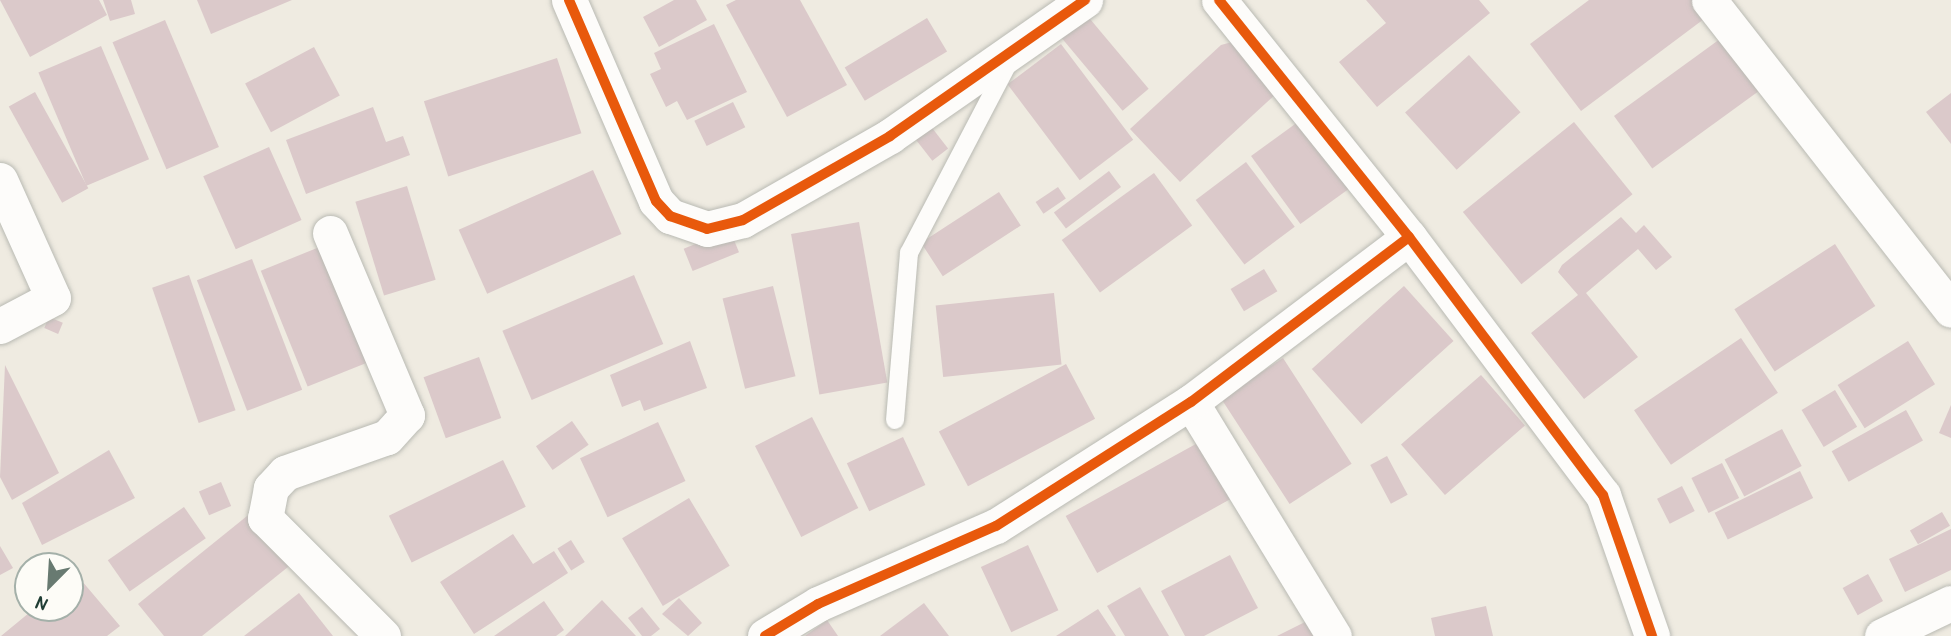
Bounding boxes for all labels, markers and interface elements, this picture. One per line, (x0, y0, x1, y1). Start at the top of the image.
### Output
north arrow (14, 552, 84, 622)
text: N (31, 590, 51, 618)

